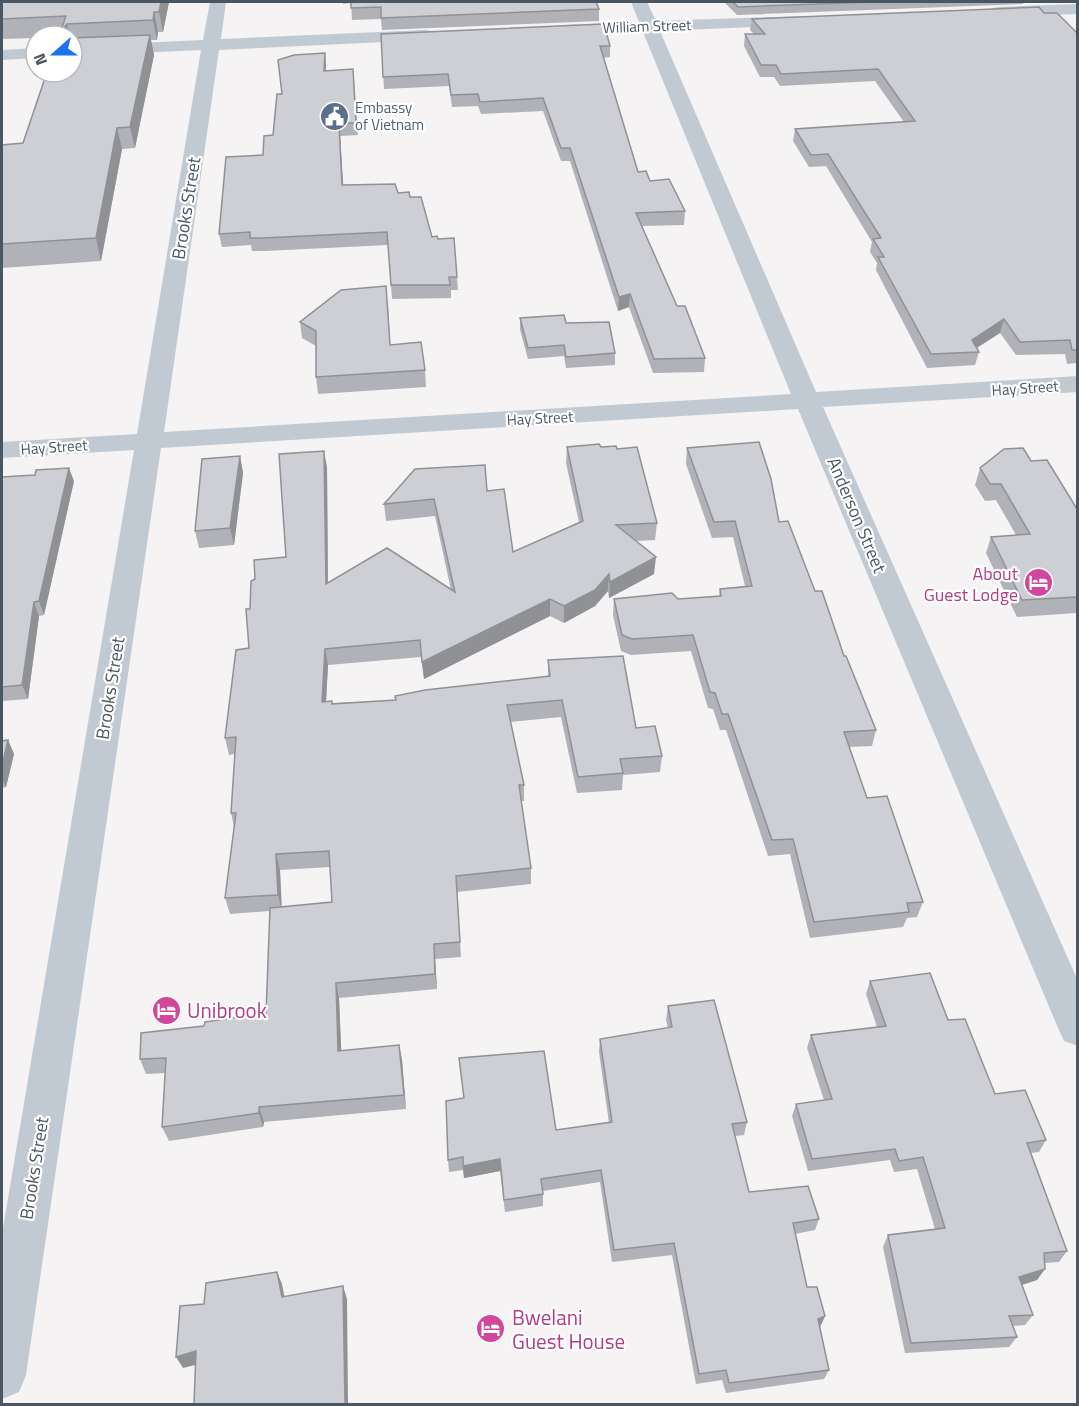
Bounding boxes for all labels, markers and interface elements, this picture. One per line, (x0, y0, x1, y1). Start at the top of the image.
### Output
street label: William Street (602, 13, 693, 39)
north arrow (24, 24, 84, 84)
text: N (27, 50, 53, 69)
place label: Embassy of Vietnam (355, 96, 424, 136)
public building icon: Embassy of Vietnam (318, 100, 350, 132)
street label: Brooks Street (165, 154, 208, 261)
street label: Hay Street (991, 374, 1060, 402)
street label: Hay Street (506, 405, 575, 431)
street label: Hay Street (20, 433, 89, 461)
street label: Anderson Street (821, 453, 894, 578)
place label: About Guest Lodge (924, 560, 1019, 608)
hotel icon: About Guest Lodge (1023, 567, 1055, 599)
street label: Brooks Street (89, 634, 132, 741)
hotel icon: Unibrook (150, 994, 182, 1026)
place label: Unibrook (187, 994, 267, 1026)
street label: Brooks Street (13, 1114, 56, 1221)
place label: Bwelani Guest House (512, 1301, 625, 1357)
hotel icon: Bwelani Guest House (475, 1313, 507, 1345)

